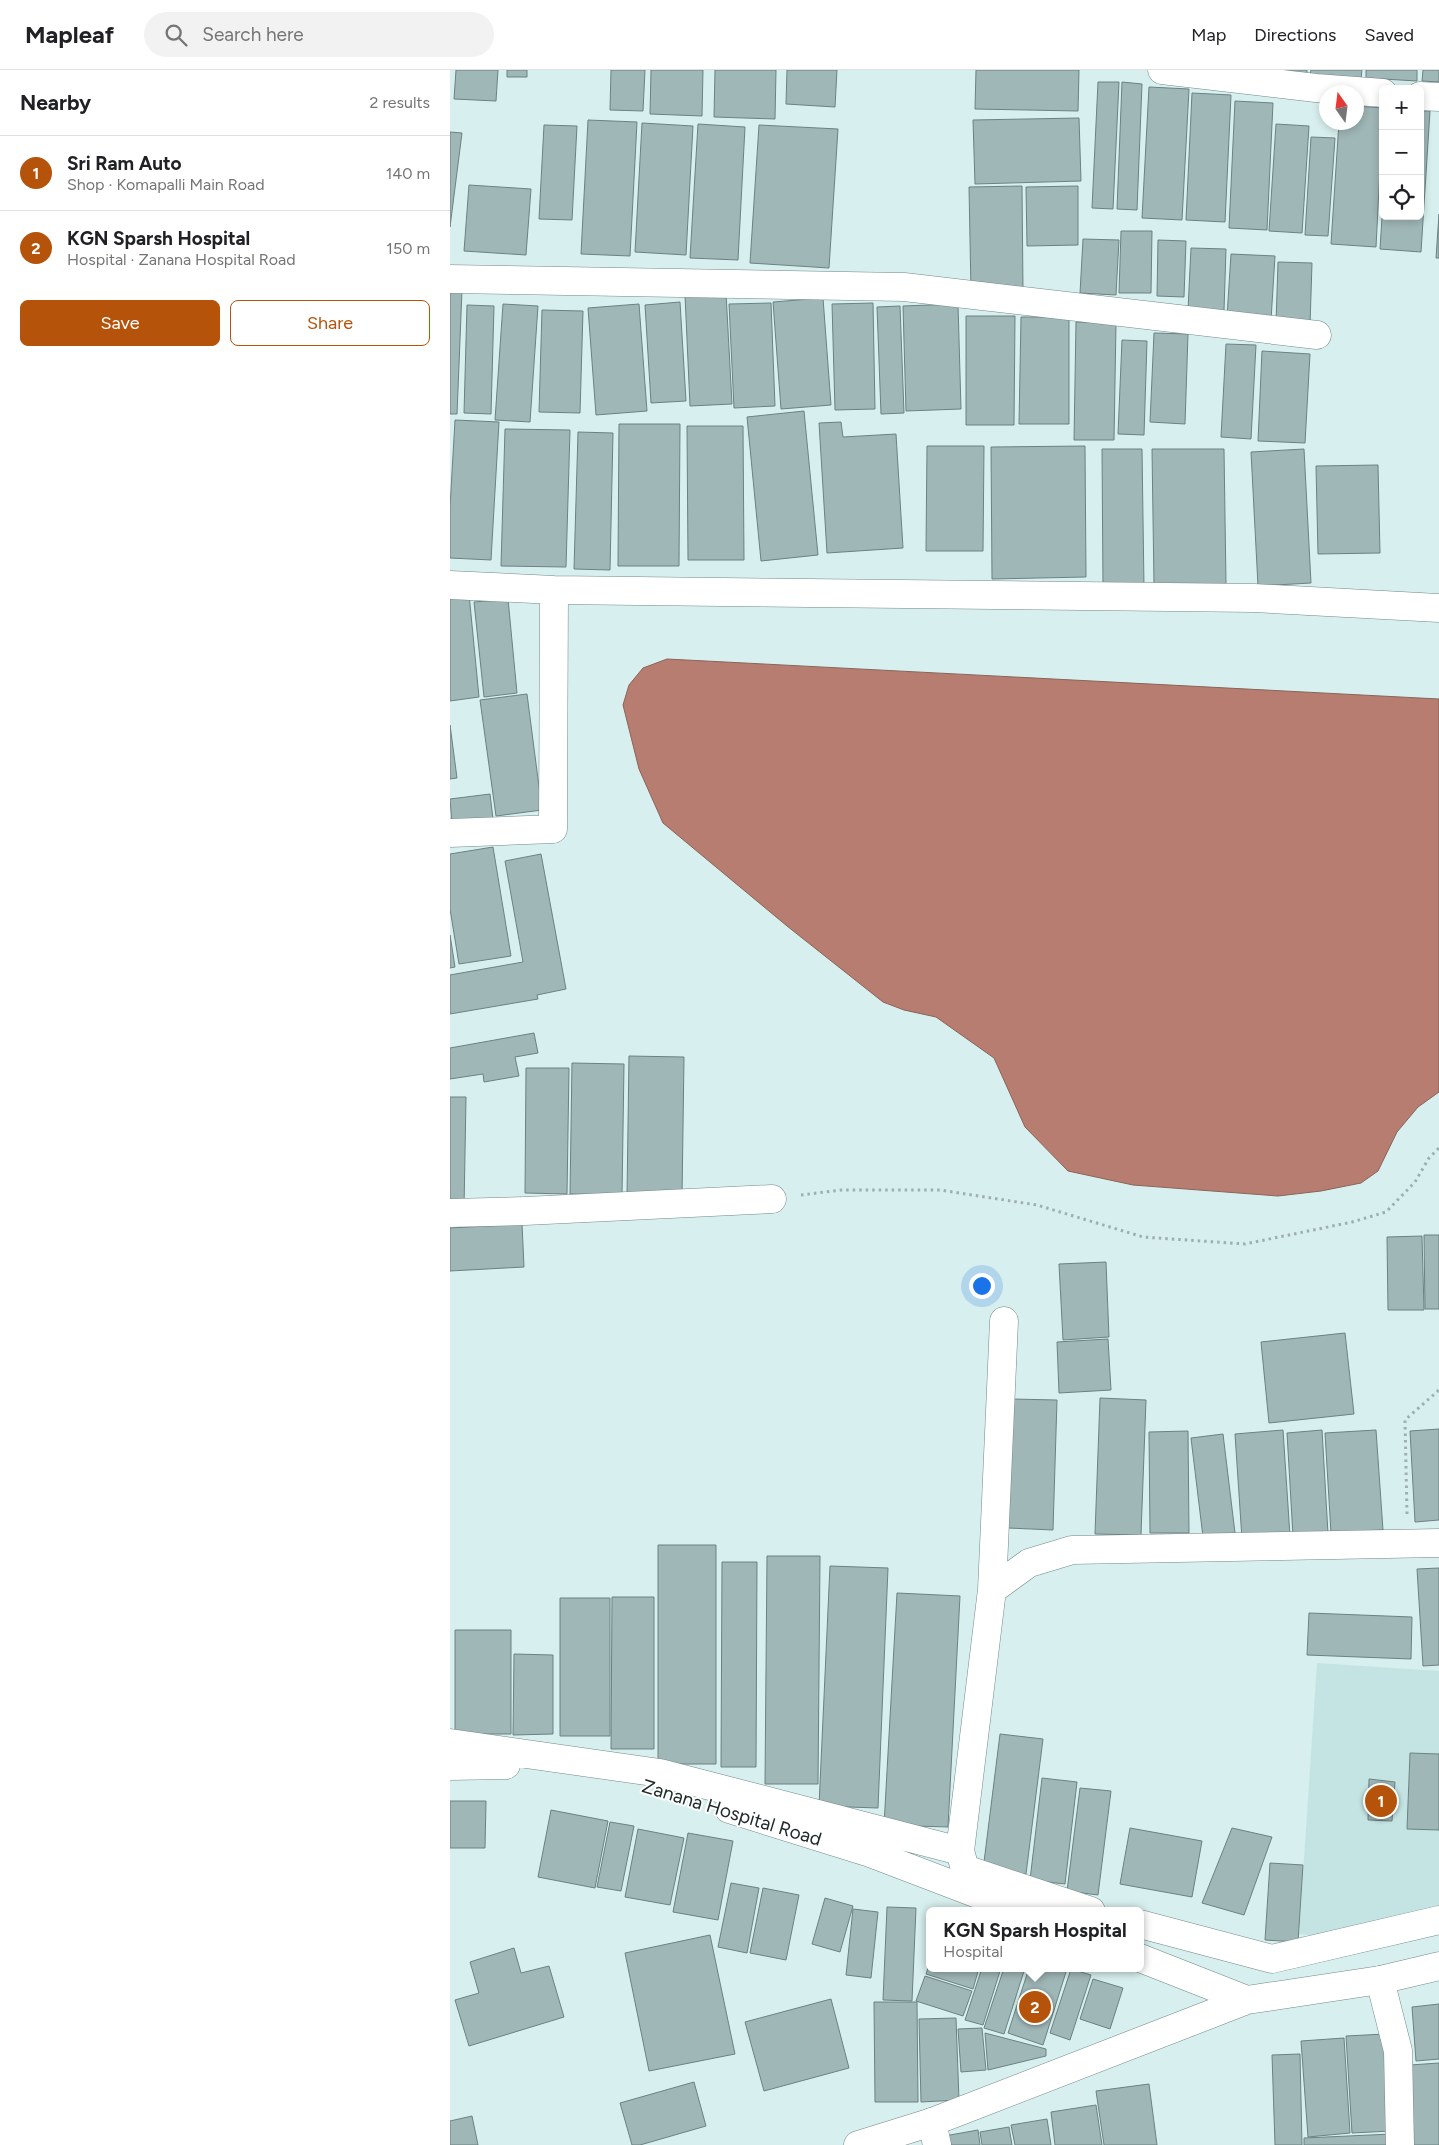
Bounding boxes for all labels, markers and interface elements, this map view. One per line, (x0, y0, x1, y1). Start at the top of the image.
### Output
search box (144, 12, 494, 57)
text: Mapleaf (25, 20, 114, 49)
icon: search (162, 21, 190, 49)
text: Search here (202, 23, 304, 46)
text: Map (1191, 24, 1226, 46)
text: Directions (1254, 24, 1336, 46)
text: Saved (1364, 24, 1414, 46)
north arrow (1319, 85, 1364, 130)
map controls (1379, 85, 1424, 220)
button: + (1379, 85, 1424, 130)
text: Nearby (20, 90, 91, 115)
text: 2 results (370, 93, 430, 112)
button: − (1379, 130, 1424, 175)
text: Sri Ram Auto (67, 152, 182, 175)
text: 1 (33, 164, 39, 183)
text: 140 m (386, 164, 430, 183)
text: Shop · Komapalli Main Road (67, 175, 265, 194)
button: locate (1379, 175, 1424, 220)
text: KGN Sparsh Hospital (67, 227, 250, 250)
text: 2 (31, 239, 41, 258)
text: 150 m (386, 239, 430, 258)
text: Hospital · Zanana Hospital Road (67, 250, 296, 269)
button: Save (20, 300, 220, 346)
button: Share (230, 300, 430, 346)
your location (969, 1273, 995, 1299)
street label: Zanana Hospital Road (639, 1774, 824, 1851)
pin: 1 (1365, 1782, 1397, 1820)
popup (926, 1907, 1144, 1972)
text: KGN Sparsh Hospital (943, 1919, 1127, 1942)
text: Hospital (943, 1942, 1003, 1961)
pin: 2 (1019, 1988, 1051, 2026)

